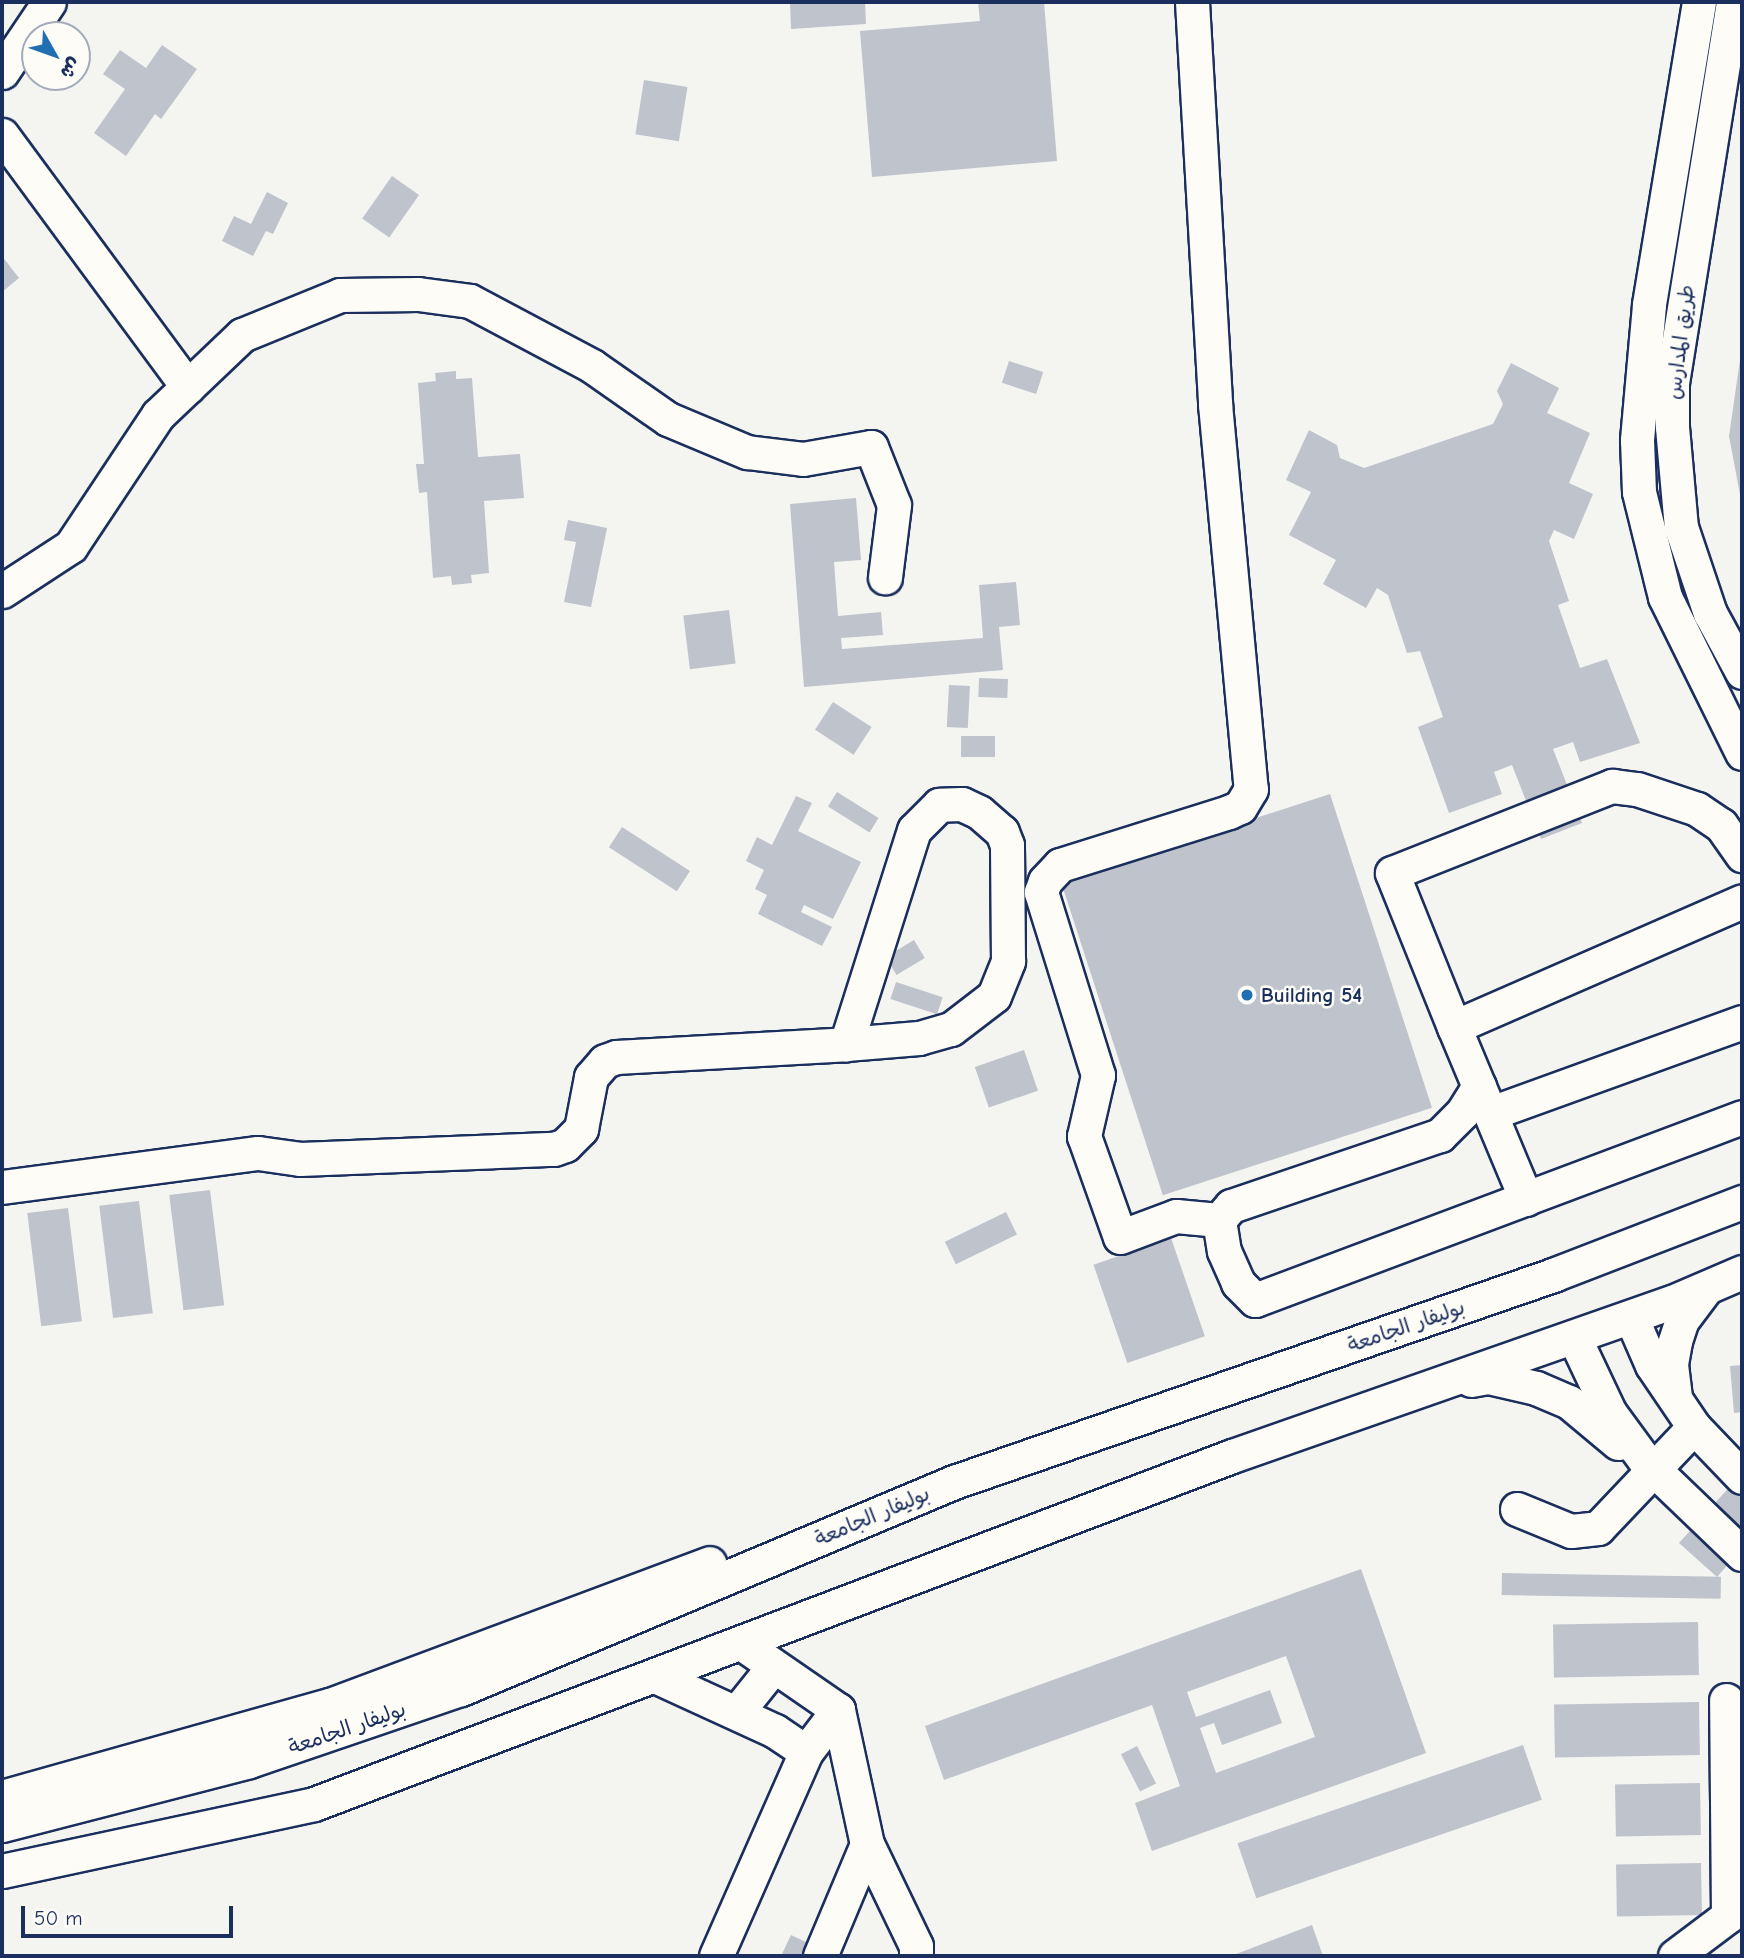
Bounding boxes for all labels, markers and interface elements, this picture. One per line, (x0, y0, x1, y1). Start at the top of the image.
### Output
north arrow (21, 21, 91, 91)
text: ش (55, 53, 86, 83)
street label: طريق المدارس (1660, 283, 1700, 401)
place label: Building 54 (1261, 982, 1362, 1008)
marker: Building 54 (1239, 987, 1255, 1003)
street label: بوليفار الجامعة (1344, 1294, 1468, 1358)
street label: بوليفار الجامعة (811, 1480, 933, 1552)
street label: بوليفار الجامعة (285, 1696, 409, 1760)
scale bar (24, 1892, 236, 1936)
text: 50 m (34, 1906, 83, 1930)

